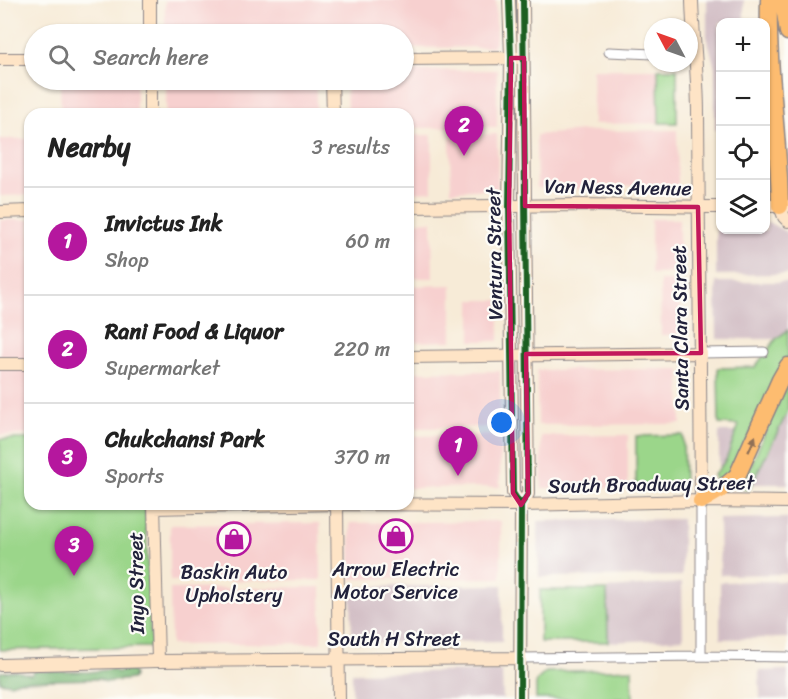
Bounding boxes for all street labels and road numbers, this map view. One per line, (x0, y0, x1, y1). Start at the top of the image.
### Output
street label: Van Ness Avenue (544, 169, 692, 206)
street label: Ventura Street (476, 187, 513, 320)
street label: Santa Clara Street (662, 245, 699, 411)
street label: South Broadway Street (548, 465, 755, 504)
street label: Inyo Street (118, 531, 155, 635)
street label: South H Street (327, 622, 461, 657)

